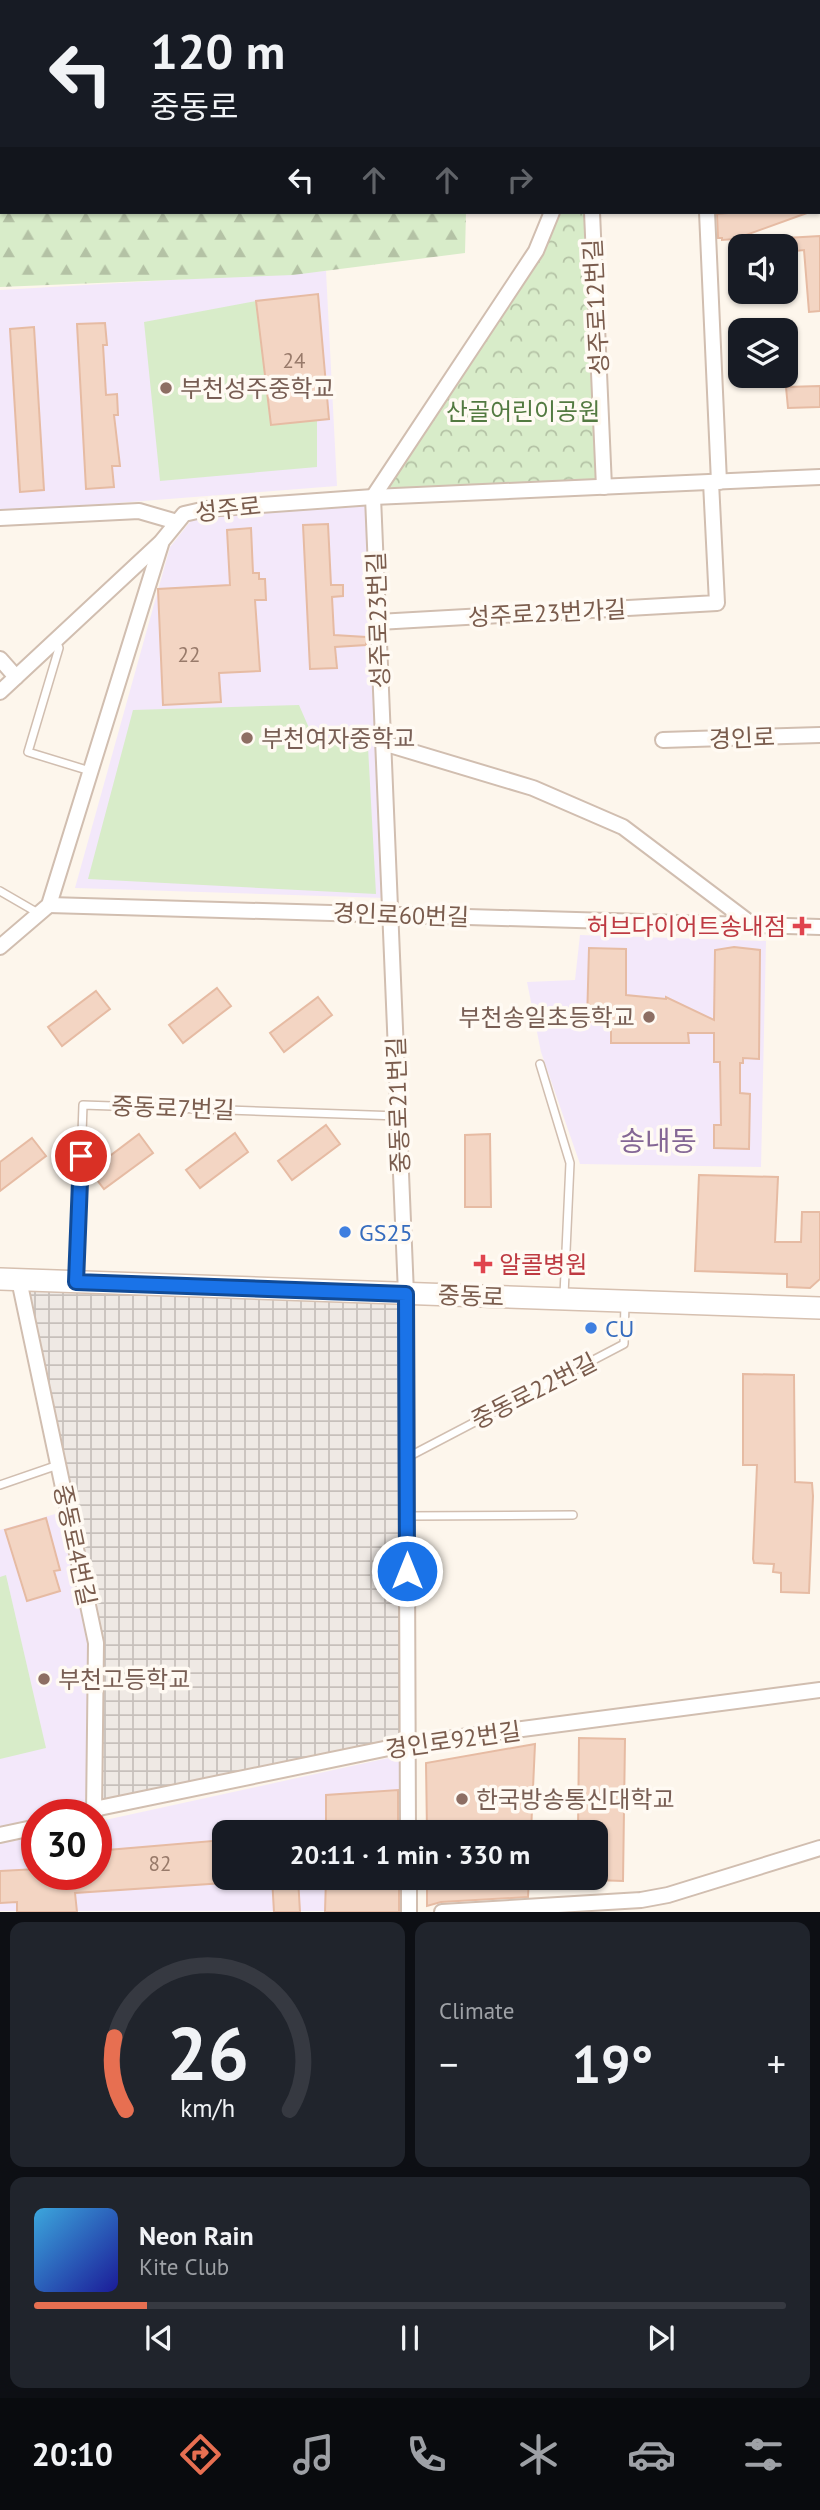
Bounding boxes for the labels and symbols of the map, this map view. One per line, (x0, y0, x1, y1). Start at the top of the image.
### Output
street label: 성주로12번길 (577, 238, 615, 376)
house number: 24 (283, 347, 305, 374)
place label: 부천성주중학교 (180, 373, 335, 404)
marker: 부천성주중학교 (158, 380, 174, 396)
park label: 산골어린이공원 (446, 396, 600, 427)
street label: 성주로 (193, 490, 263, 528)
street label: 성주로23번길 (360, 551, 396, 689)
street label: 성주로23번가길 (467, 593, 627, 633)
house number: 22 (178, 641, 200, 668)
street label: 경인로 (708, 721, 776, 755)
place label: 부천여자중학교 (261, 723, 416, 754)
marker: 부천여자중학교 (239, 730, 255, 746)
street label: 경인로60번길 (332, 897, 470, 933)
place label: 허브다이어트송내점 (587, 911, 786, 942)
marker: 허브다이어트송내점 (792, 916, 812, 936)
place label: 부천송일초등학교 (458, 1002, 635, 1033)
marker: 부천송일초등학교 (641, 1009, 657, 1025)
street label: 중동로21번길 (380, 1036, 416, 1174)
street label: 중동로7번길 (111, 1090, 235, 1126)
district label: 송내동 (619, 1122, 697, 1159)
pin (51, 1126, 111, 1186)
place label: GS25 (359, 1217, 413, 1248)
marker: GS25 (337, 1224, 353, 1240)
place label: 알콜병원 (499, 1249, 587, 1280)
marker: 알콜병원 (473, 1254, 493, 1274)
street label: 중동로 (437, 1279, 505, 1313)
place label: CU (605, 1313, 634, 1344)
marker: CU (583, 1320, 599, 1336)
street label: 중동로22번길 (466, 1346, 602, 1436)
street label: 중동로4번길 (47, 1481, 103, 1609)
position arrow (370, 1534, 444, 1608)
place label: 부천고등학교 (58, 1664, 190, 1695)
marker: 부천고등학교 (36, 1671, 52, 1687)
street label: 경인로92번길 (383, 1715, 523, 1765)
place label: 한국방송통신대학교 (476, 1784, 675, 1815)
marker: 한국방송통신대학교 (454, 1791, 470, 1807)
speed limit sign: 30 (21, 1799, 112, 1890)
house number: 82 (149, 1850, 171, 1877)

